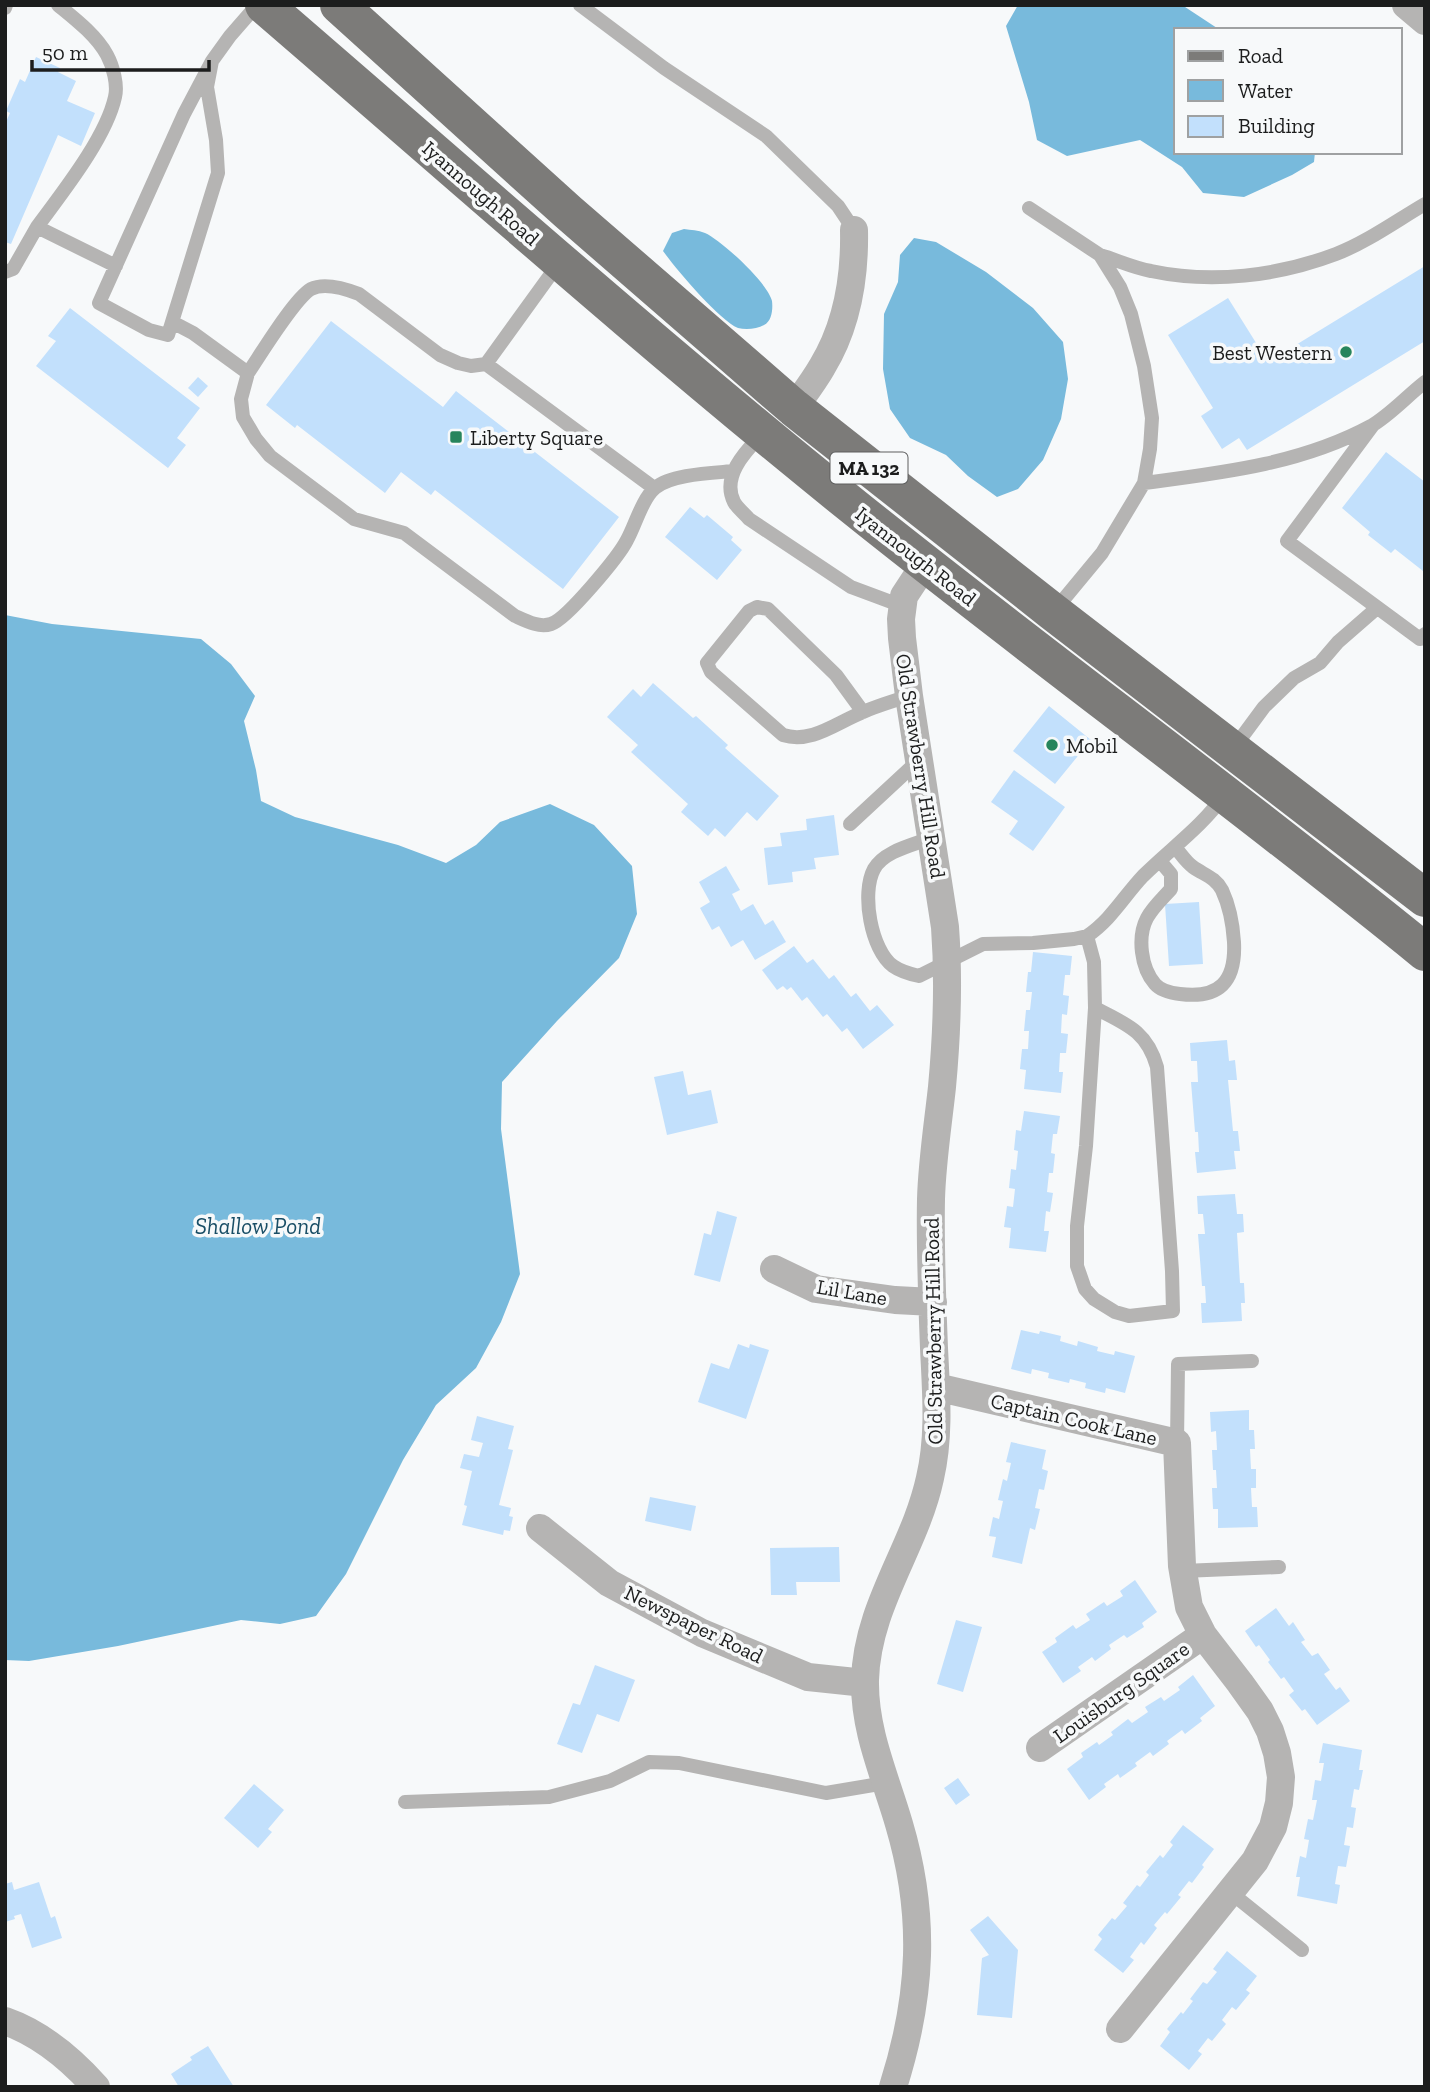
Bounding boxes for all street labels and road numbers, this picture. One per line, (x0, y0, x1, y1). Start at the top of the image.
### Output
street label: Iyannough Road (418, 135, 545, 251)
road number: MA 132 (830, 453, 908, 484)
street label: Iyannough Road (851, 501, 982, 611)
street label: Old Strawberry Hill Road (891, 652, 951, 881)
street label: Old Strawberry Hill Road (919, 1217, 947, 1445)
street label: Lil Lane (815, 1274, 889, 1311)
street label: Captain Cook Lane (988, 1388, 1160, 1450)
street label: Newspaper Road (621, 1580, 768, 1669)
street label: Louisburg Square (1048, 1636, 1194, 1748)

